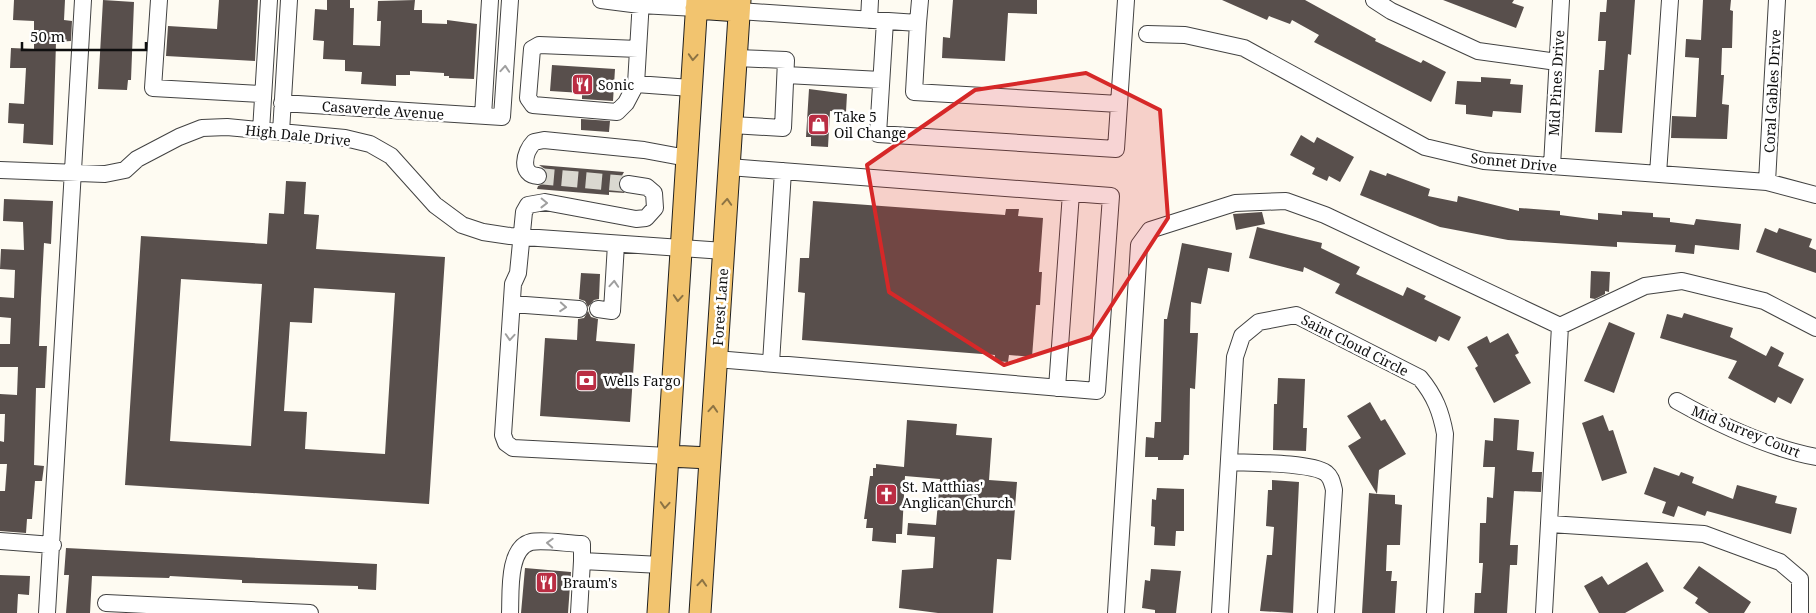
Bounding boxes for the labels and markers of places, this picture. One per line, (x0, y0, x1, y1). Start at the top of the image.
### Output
restaurant icon: Sonic (570, 72, 594, 96)
place label: Sonic (598, 75, 634, 94)
place label: Take 5 Oil Change (834, 107, 906, 142)
shop icon: Take 5 Oil Change (806, 112, 830, 136)
bank icon: Wells Fargo (575, 368, 599, 392)
place label: Wells Fargo (603, 371, 681, 390)
place label: St. Matthias' Anglican Church (902, 477, 1014, 512)
church icon: St. Matthias' Anglican Church (874, 482, 898, 506)
restaurant icon: Braum's (535, 570, 559, 594)
place label: Braum's (563, 573, 617, 592)

